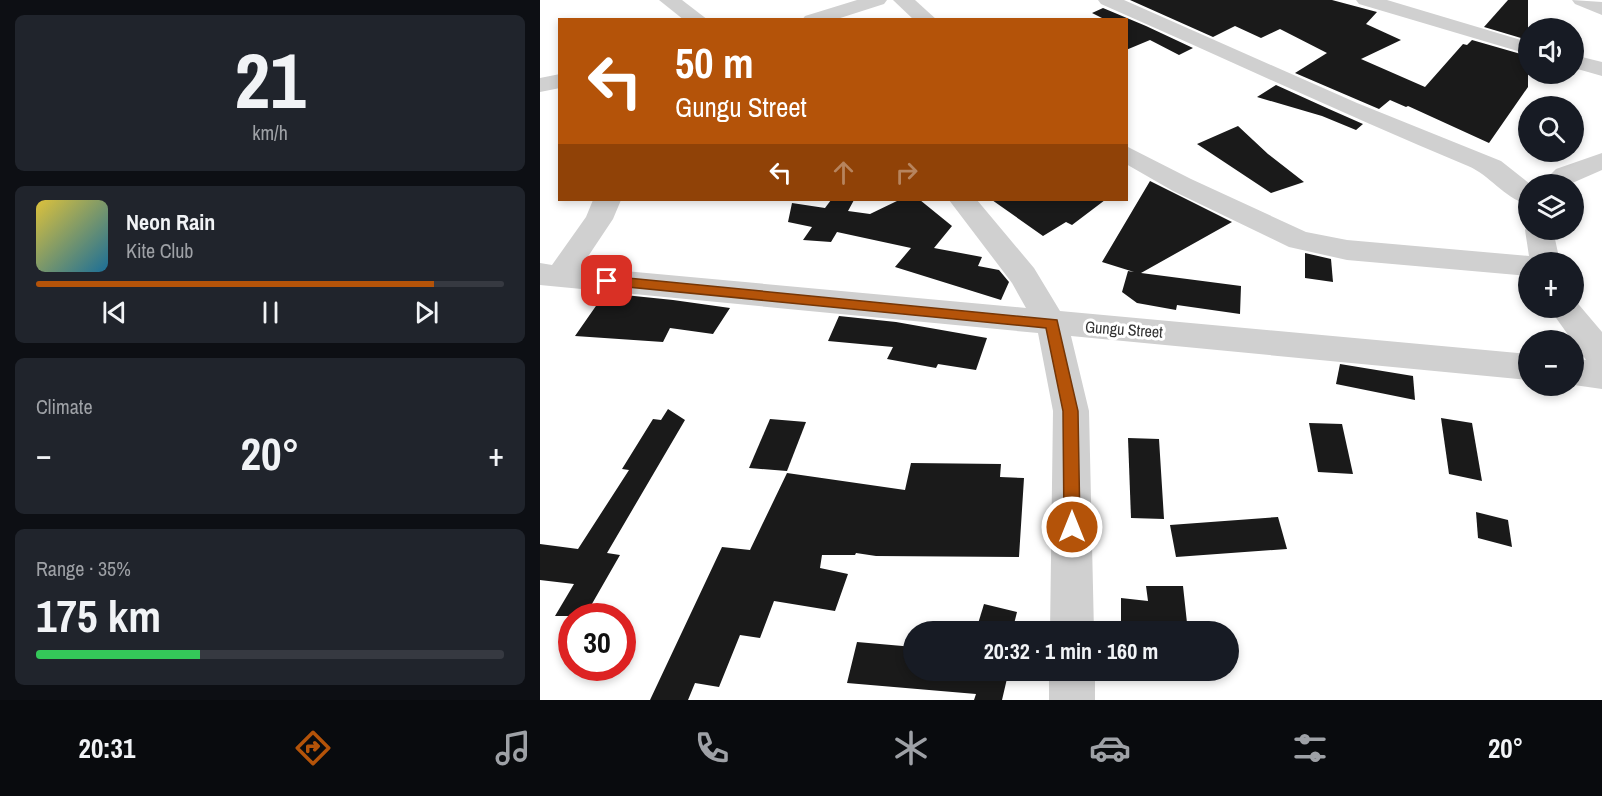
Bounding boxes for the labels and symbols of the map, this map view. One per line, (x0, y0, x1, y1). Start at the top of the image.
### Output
pin (581, 255, 632, 306)
street label: Gungu Street (1084, 315, 1164, 343)
position arrow (1040, 495, 1104, 559)
speed limit sign: 30 (558, 603, 636, 681)

